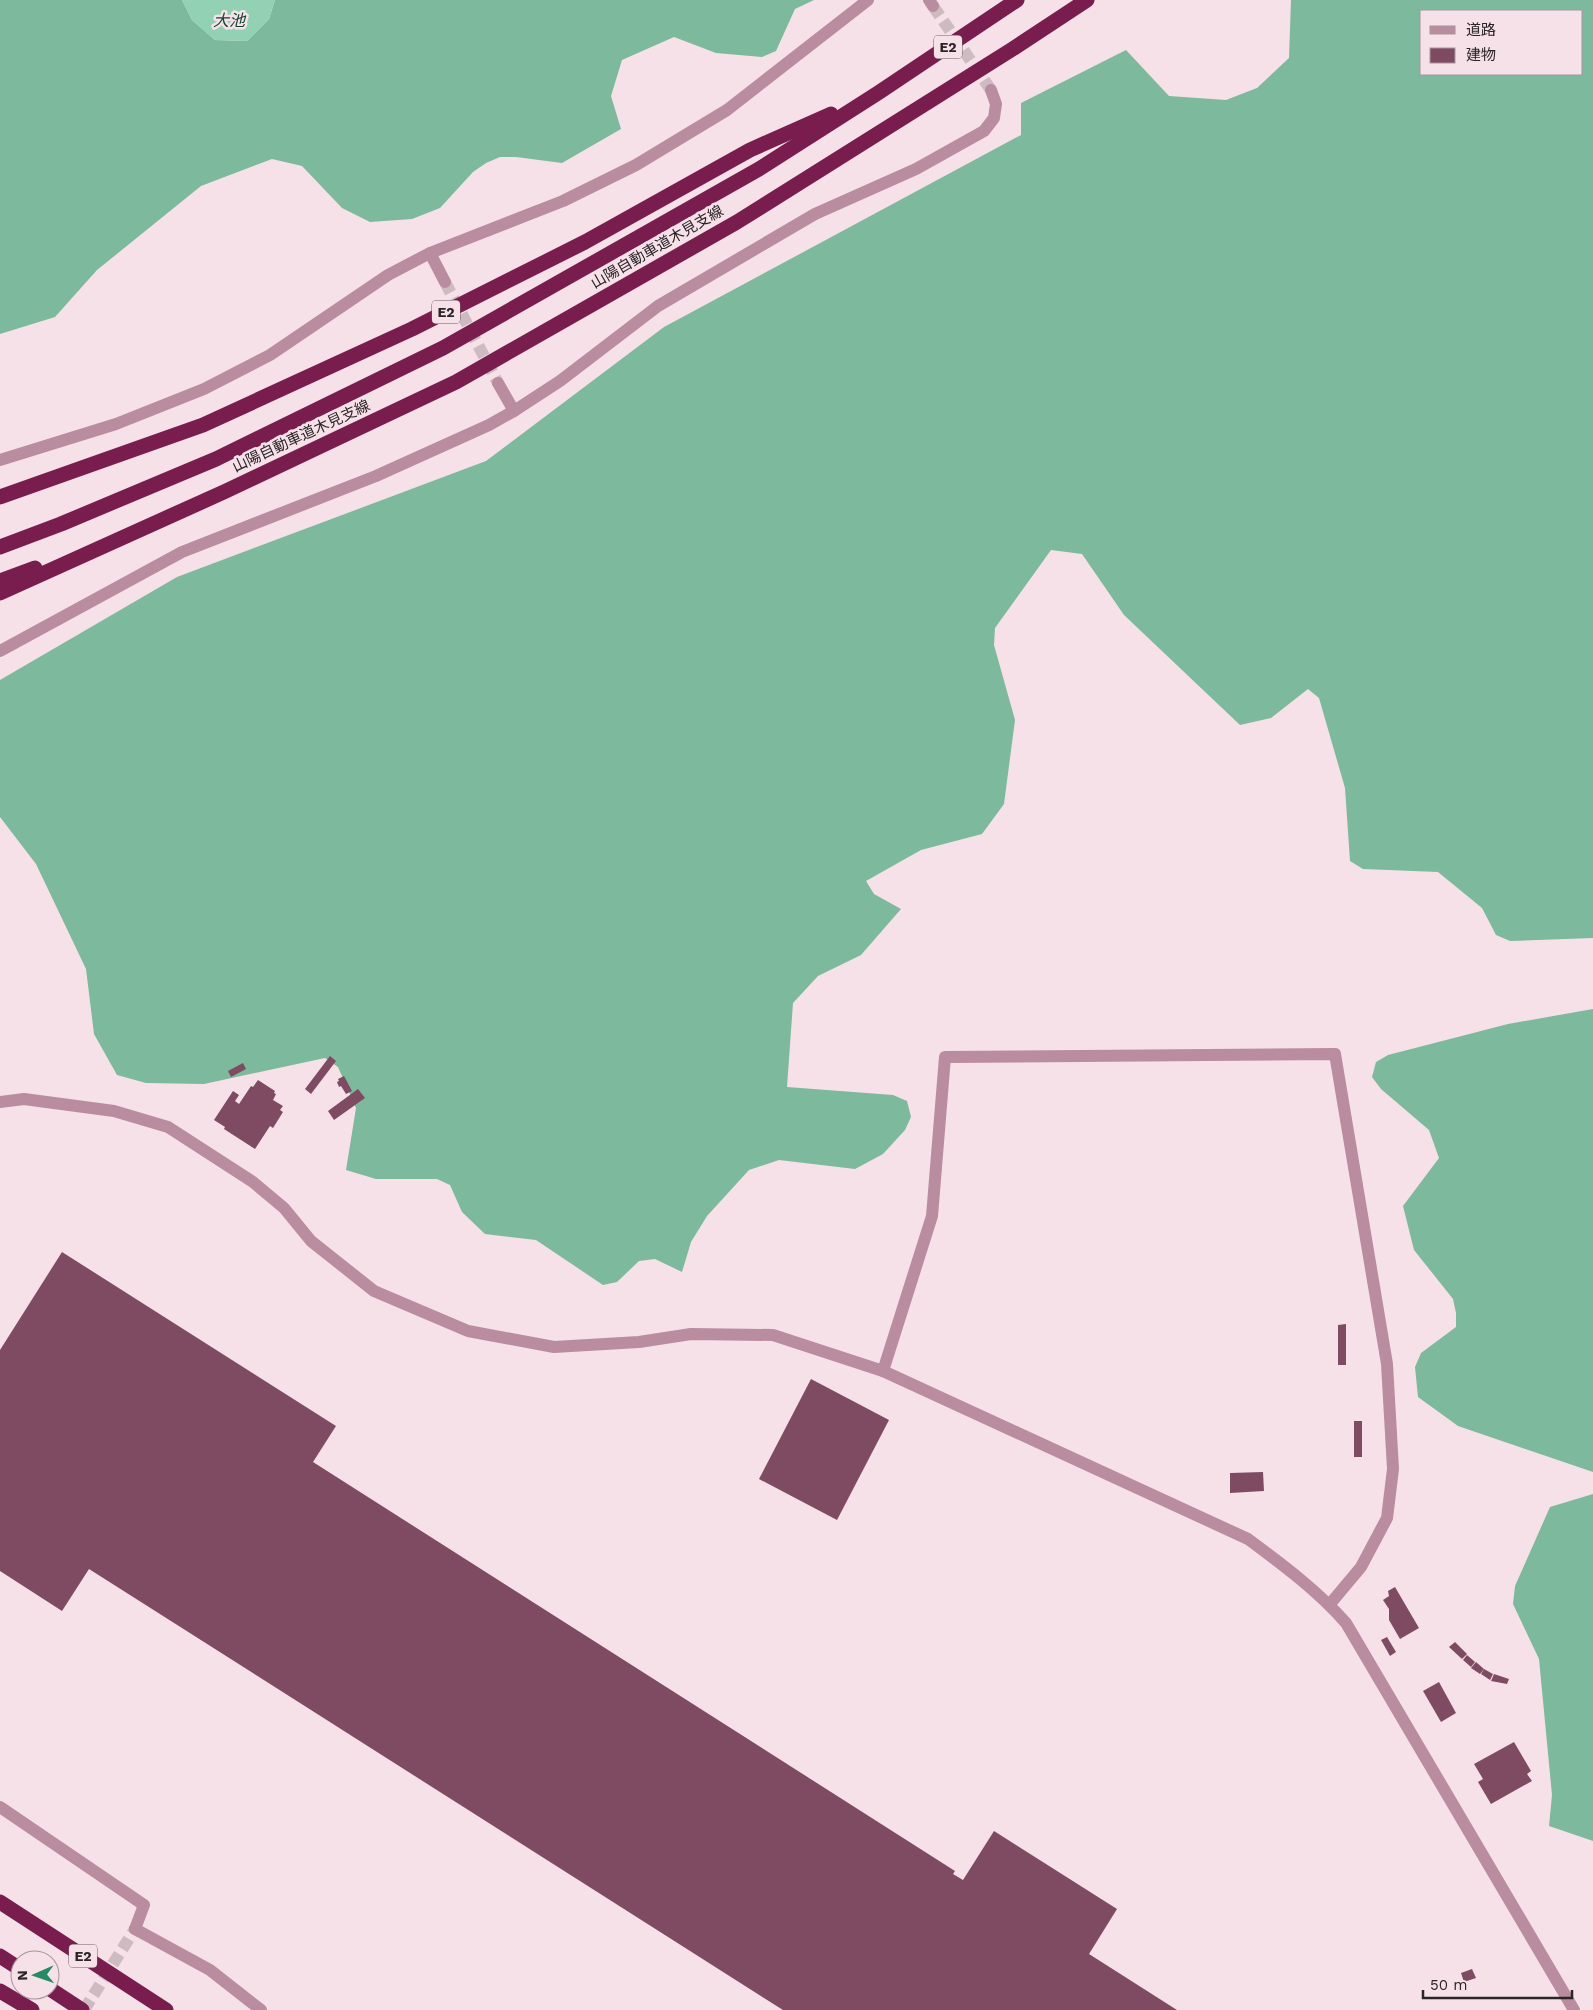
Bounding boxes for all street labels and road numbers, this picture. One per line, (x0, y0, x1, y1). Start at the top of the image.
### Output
road number: E2 (934, 36, 962, 58)
street label: 山陽自動車道木見支線 (588, 202, 726, 292)
road number: E2 (432, 300, 460, 324)
street label: 山陽自動車道木見支線 (229, 396, 373, 476)
road number: E2 (69, 1944, 97, 1968)

